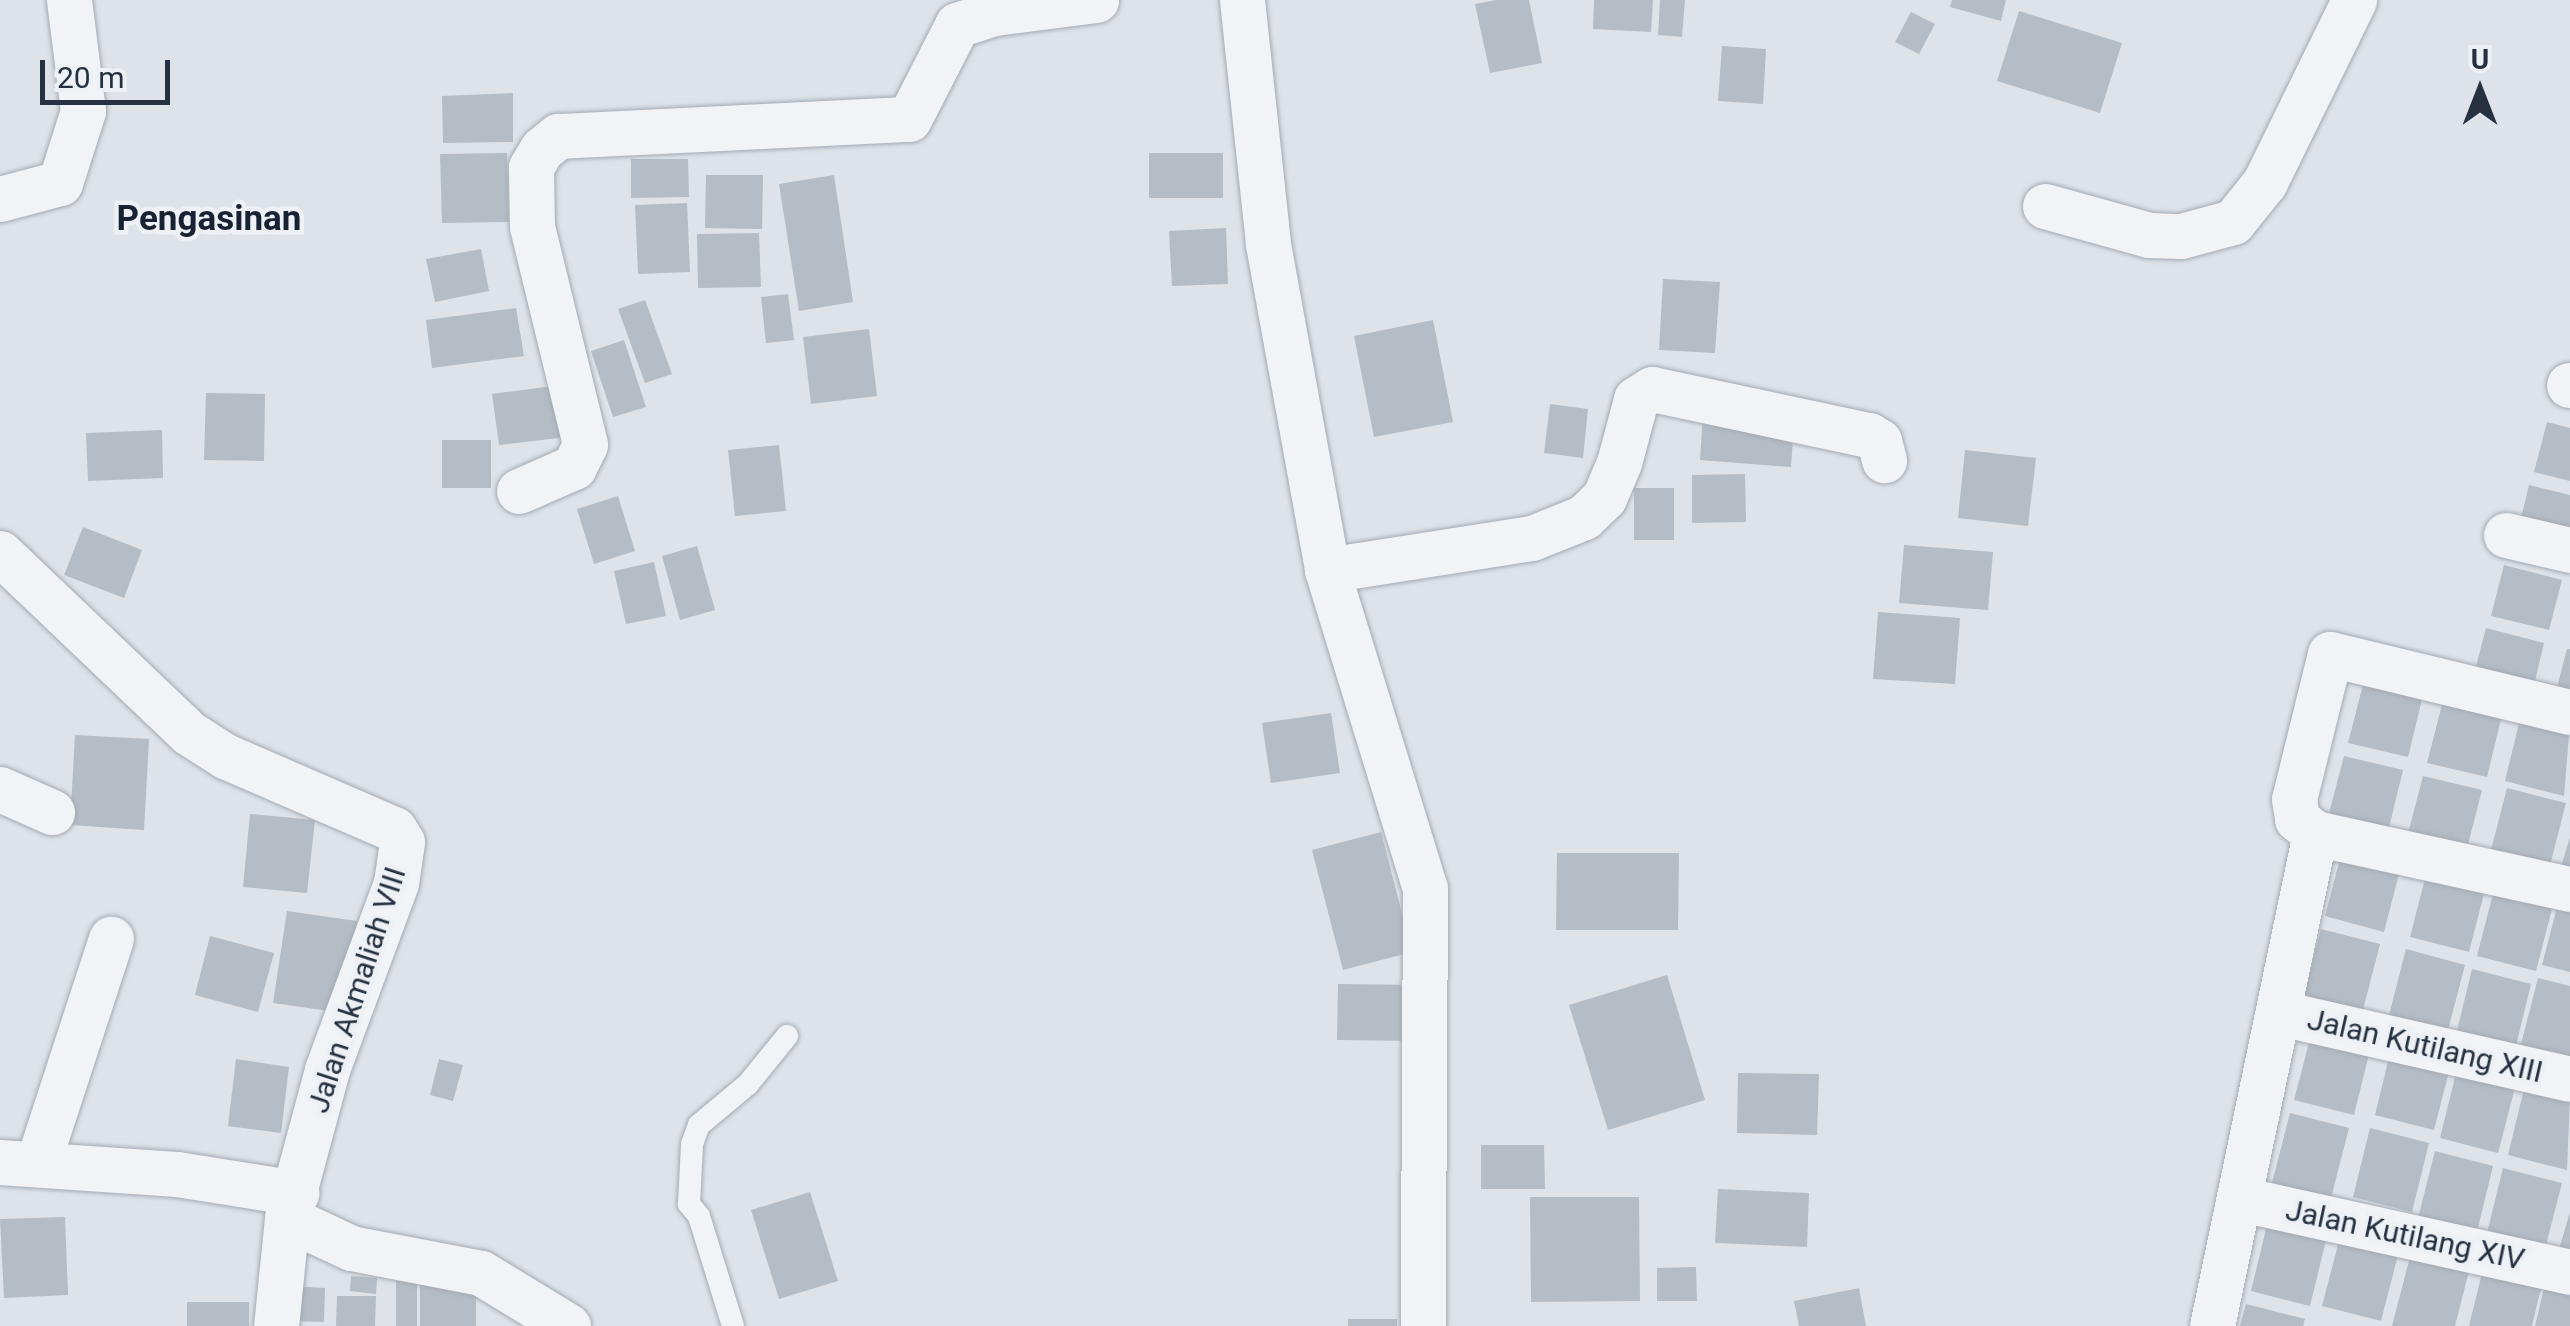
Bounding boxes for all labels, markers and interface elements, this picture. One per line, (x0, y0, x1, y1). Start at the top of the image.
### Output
scale bar (45, 40, 175, 102)
north arrow (2430, 40, 2530, 140)
text: U (2471, 43, 2489, 76)
text: 20 m (57, 60, 124, 95)
district label: Pengasinan (117, 198, 301, 240)
street label: Jalan Akmaliah VIII (300, 863, 414, 1117)
street label: Jalan Kutilang XIII (2304, 1001, 2546, 1091)
street label: Jalan Kutilang XIV (2282, 1192, 2528, 1278)

